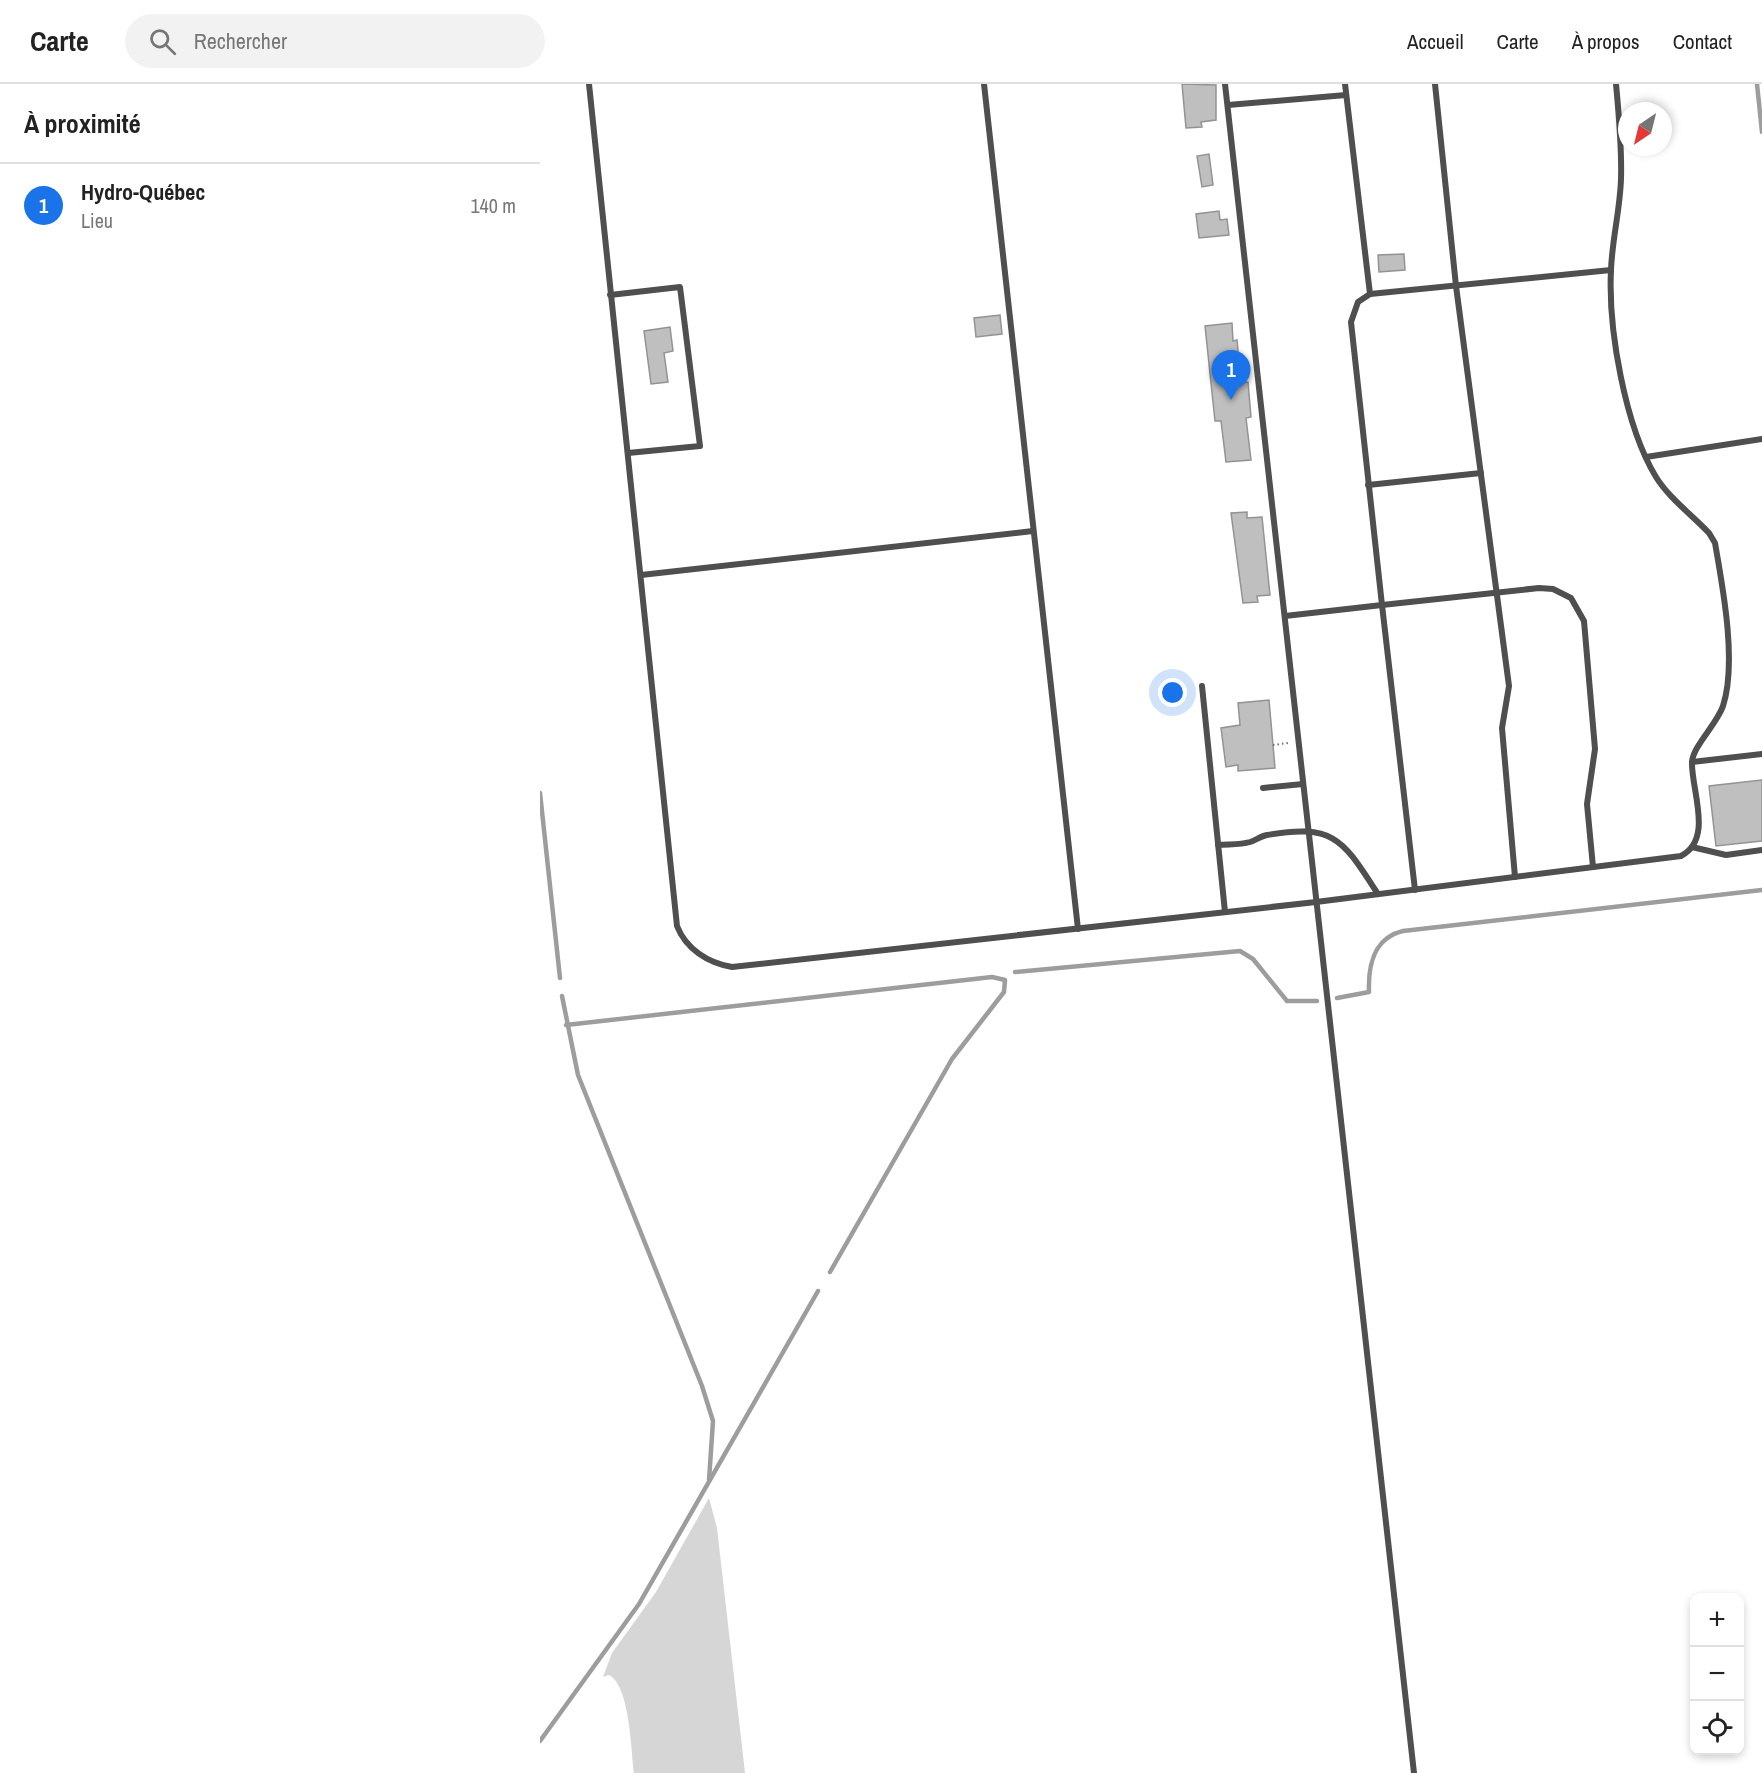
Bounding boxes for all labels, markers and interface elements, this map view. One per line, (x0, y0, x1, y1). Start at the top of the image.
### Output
search box (125, 14, 545, 68)
text: Carte (30, 22, 89, 60)
icon: search (146, 25, 179, 58)
text: Rechercher (194, 26, 287, 56)
text: Accueil (1407, 27, 1464, 56)
text: Carte (1497, 27, 1539, 56)
text: À propos (1572, 27, 1640, 56)
text: Contact (1673, 27, 1732, 56)
north arrow (1618, 102, 1672, 156)
text: À proximité (24, 106, 141, 141)
text: Hydro-Québec (81, 177, 205, 207)
text: 1 (39, 192, 48, 219)
text: 140 m (470, 192, 516, 219)
text: Lieu (81, 207, 113, 234)
pin: 1 (1212, 350, 1250, 400)
your location (1158, 678, 1187, 707)
map controls (1690, 1593, 1744, 1755)
button: + (1690, 1593, 1744, 1647)
button: − (1690, 1647, 1744, 1701)
button: locate (1690, 1701, 1744, 1755)

